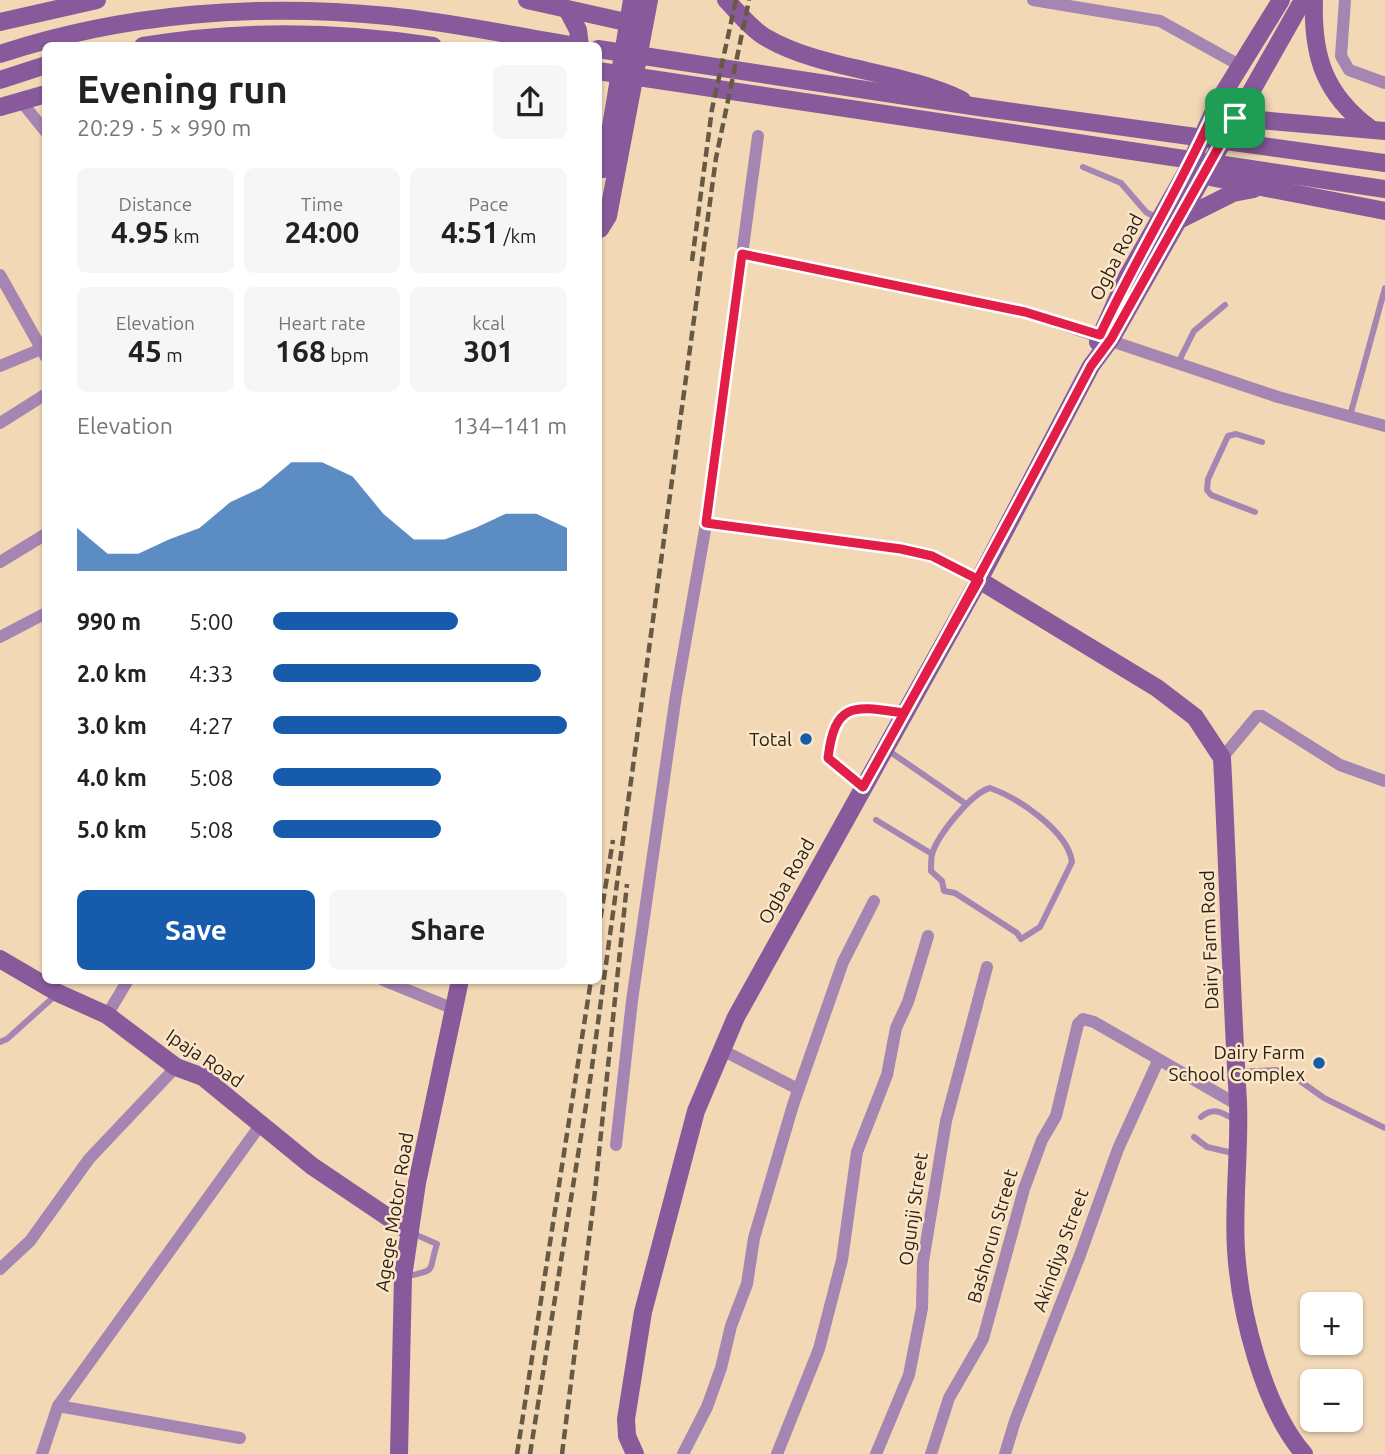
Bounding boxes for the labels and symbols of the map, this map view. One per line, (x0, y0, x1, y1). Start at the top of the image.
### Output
pin (1205, 88, 1265, 148)
street label: Ogba Road (1085, 210, 1147, 304)
place label: Total (749, 728, 792, 750)
marker: Total (798, 731, 814, 747)
street label: Ogba Road (753, 834, 819, 928)
street label: Dairy Farm Road (1196, 870, 1222, 1010)
street label: Ipaja Road (162, 1024, 248, 1092)
place label: Dairy Farm School Complex (1168, 1041, 1305, 1085)
marker: Dairy Farm School Complex (1311, 1055, 1327, 1071)
street label: Agege Motor Road (371, 1131, 417, 1293)
street label: Ogunji Street (894, 1151, 932, 1267)
street label: Bashorun Street (962, 1166, 1022, 1306)
street label: Akindiya Street (1028, 1185, 1093, 1315)

